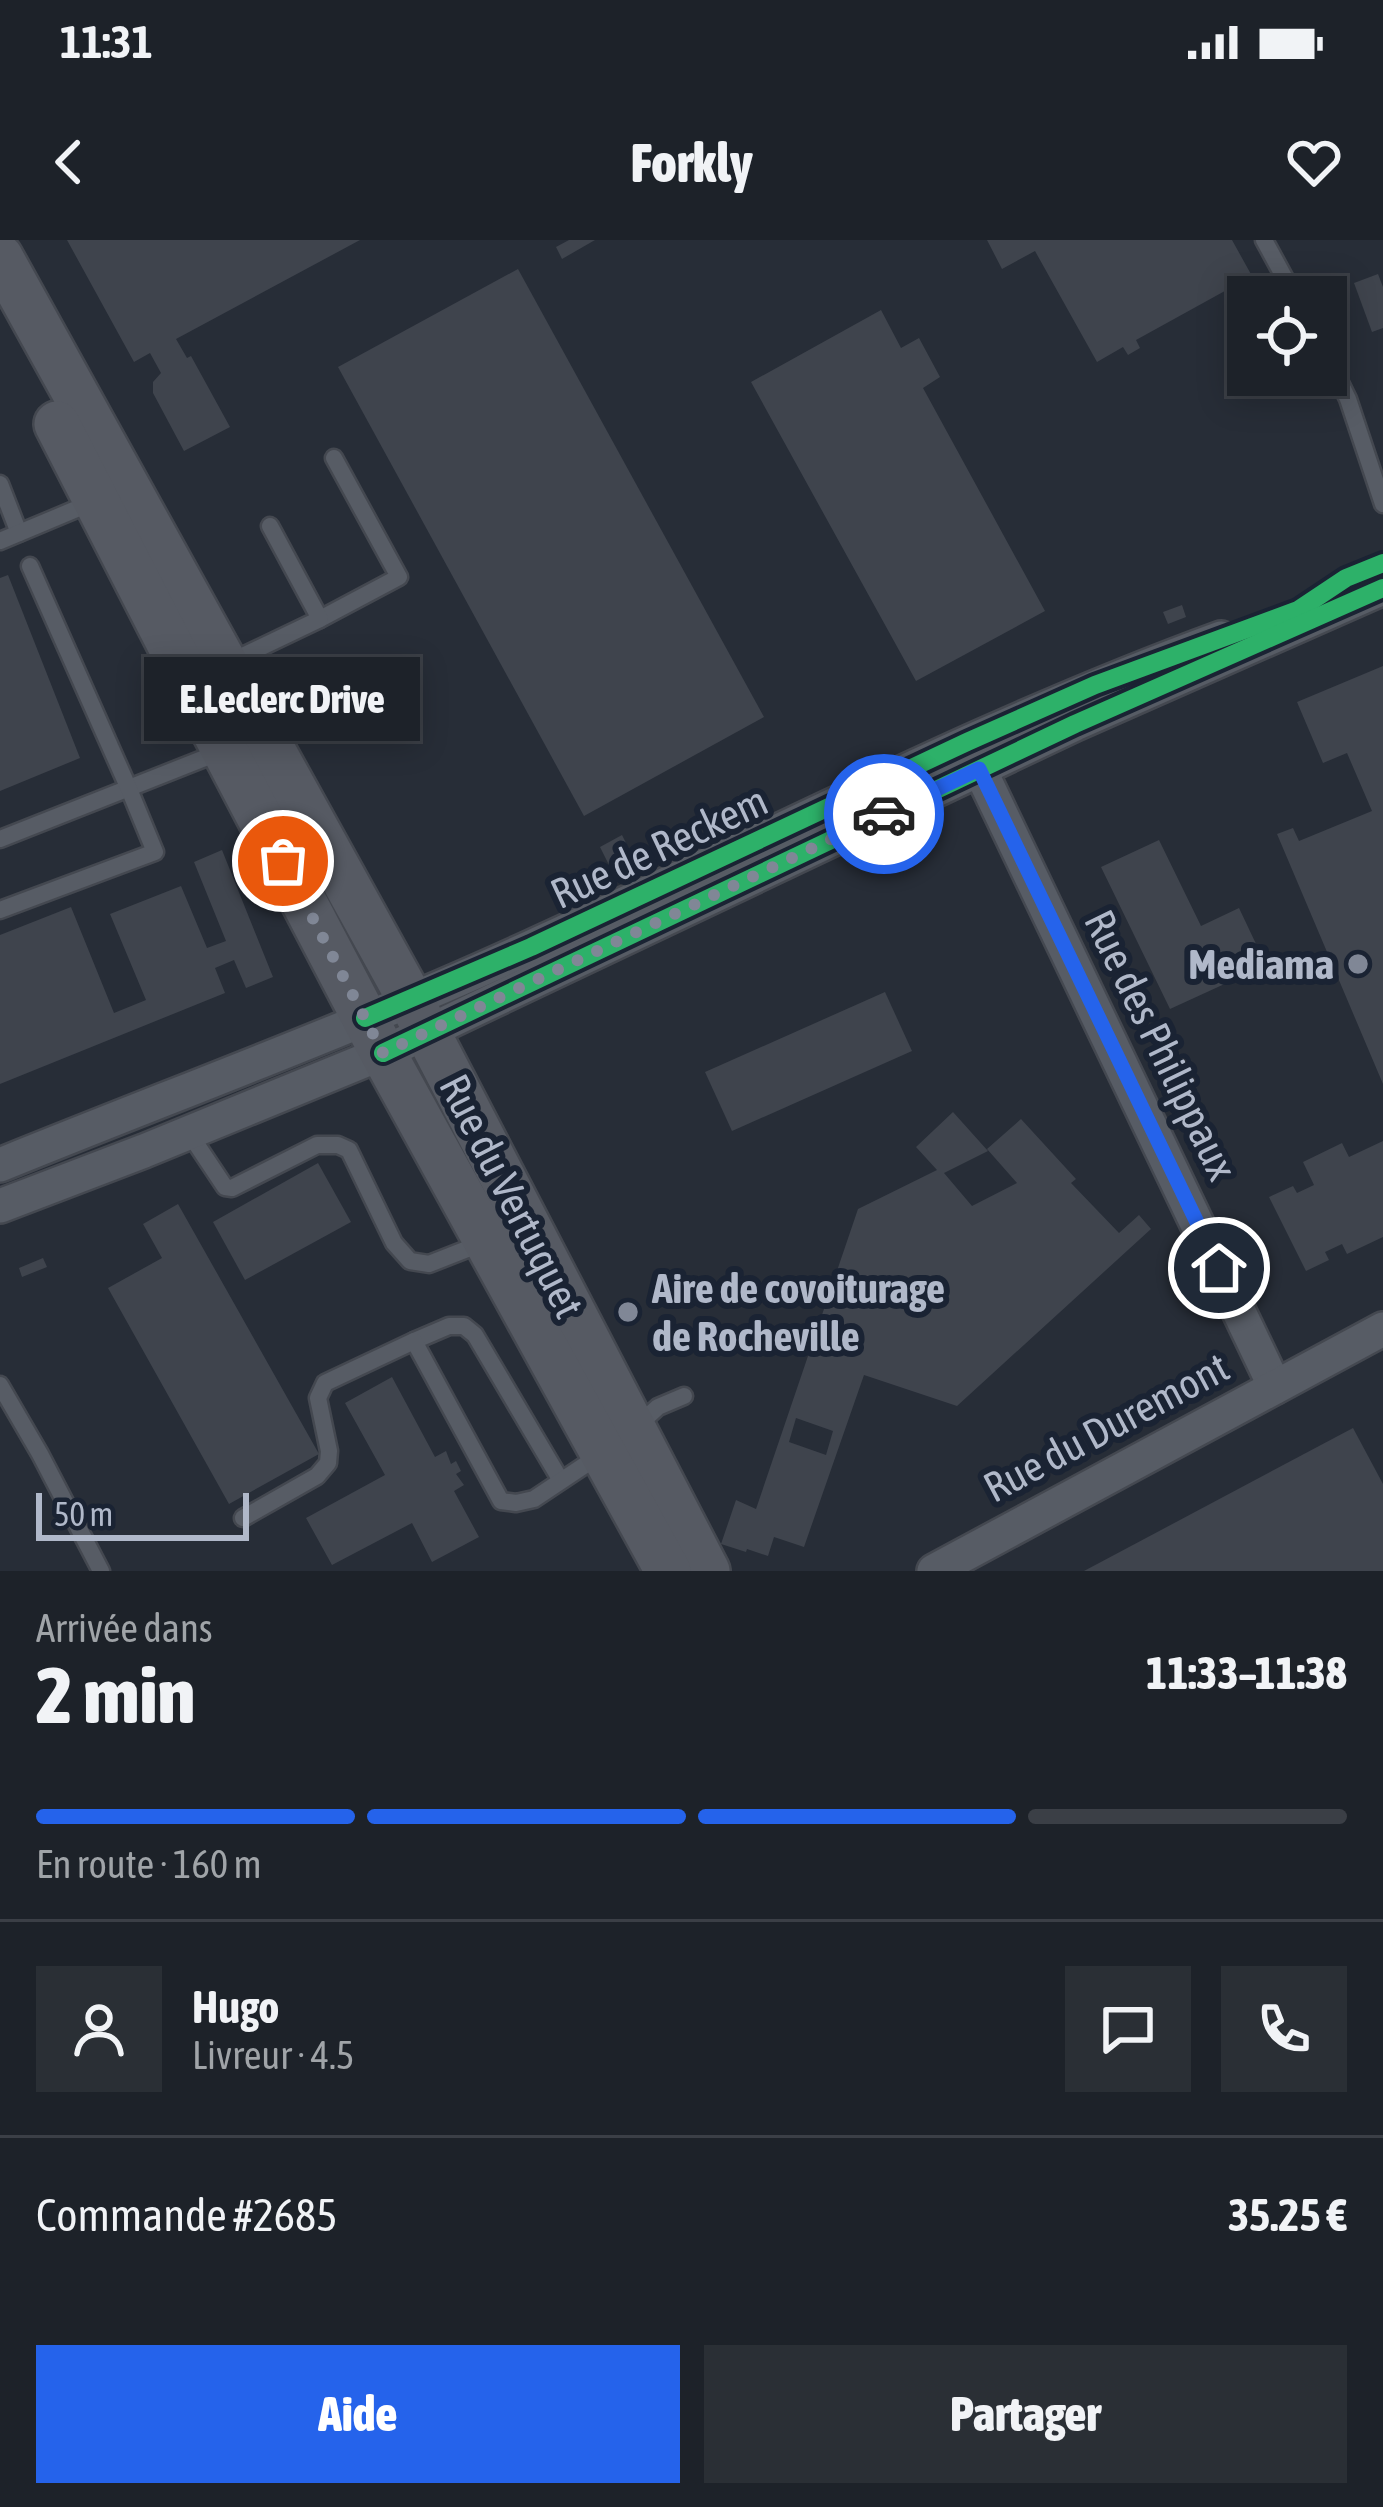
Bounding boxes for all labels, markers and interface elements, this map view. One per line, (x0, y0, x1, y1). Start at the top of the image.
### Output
text: 11:31 (60, 16, 153, 68)
icon: back (36, 129, 102, 195)
icon: heart (1281, 129, 1347, 195)
text: Forkly (631, 132, 752, 193)
map controls (1227, 276, 1347, 396)
button: locate (1227, 276, 1347, 396)
callout: E.Leclerc Drive (145, 657, 421, 741)
text: E.Leclerc Drive (179, 677, 385, 721)
courier (824, 754, 944, 874)
street label: Rue de Reckem (543, 776, 775, 918)
icon: car (851, 781, 917, 847)
pin (232, 810, 334, 912)
icon: bag (250, 828, 316, 894)
street label: Rue des Philippaux (1075, 903, 1247, 1188)
place label: Mediama (1188, 940, 1334, 988)
marker: Mediama (1345, 951, 1371, 977)
street label: Rue du Vertuquet (430, 1067, 594, 1325)
pin (1168, 1217, 1270, 1319)
icon: home (1186, 1235, 1252, 1301)
place label: Aire de covoiturage de Rocheville (651, 1264, 945, 1360)
marker: Aire de covoiturage de Rocheville (615, 1299, 641, 1325)
street label: Rue du Duremont (976, 1342, 1236, 1512)
scale bar (36, 1487, 249, 1540)
text: 50 m (54, 1495, 113, 1533)
text: Arrivée dans (36, 1606, 213, 1650)
text: 11:33–11:38 (1146, 1647, 1347, 1699)
text: 2 min (36, 1650, 195, 1740)
text: En route · 160 m (36, 1842, 262, 1886)
button: person (36, 1966, 162, 2092)
button: chat (1065, 1966, 1191, 2092)
button: phone (1221, 1966, 1347, 2092)
text: Hugo (192, 1981, 279, 2033)
text: Livreur · 4.5 (192, 2033, 354, 2077)
text: Commande #2685 (36, 2189, 337, 2241)
text: 35.25 € (1228, 2189, 1347, 2241)
button: Aide (36, 2345, 680, 2483)
button: Partager (704, 2345, 1347, 2483)

